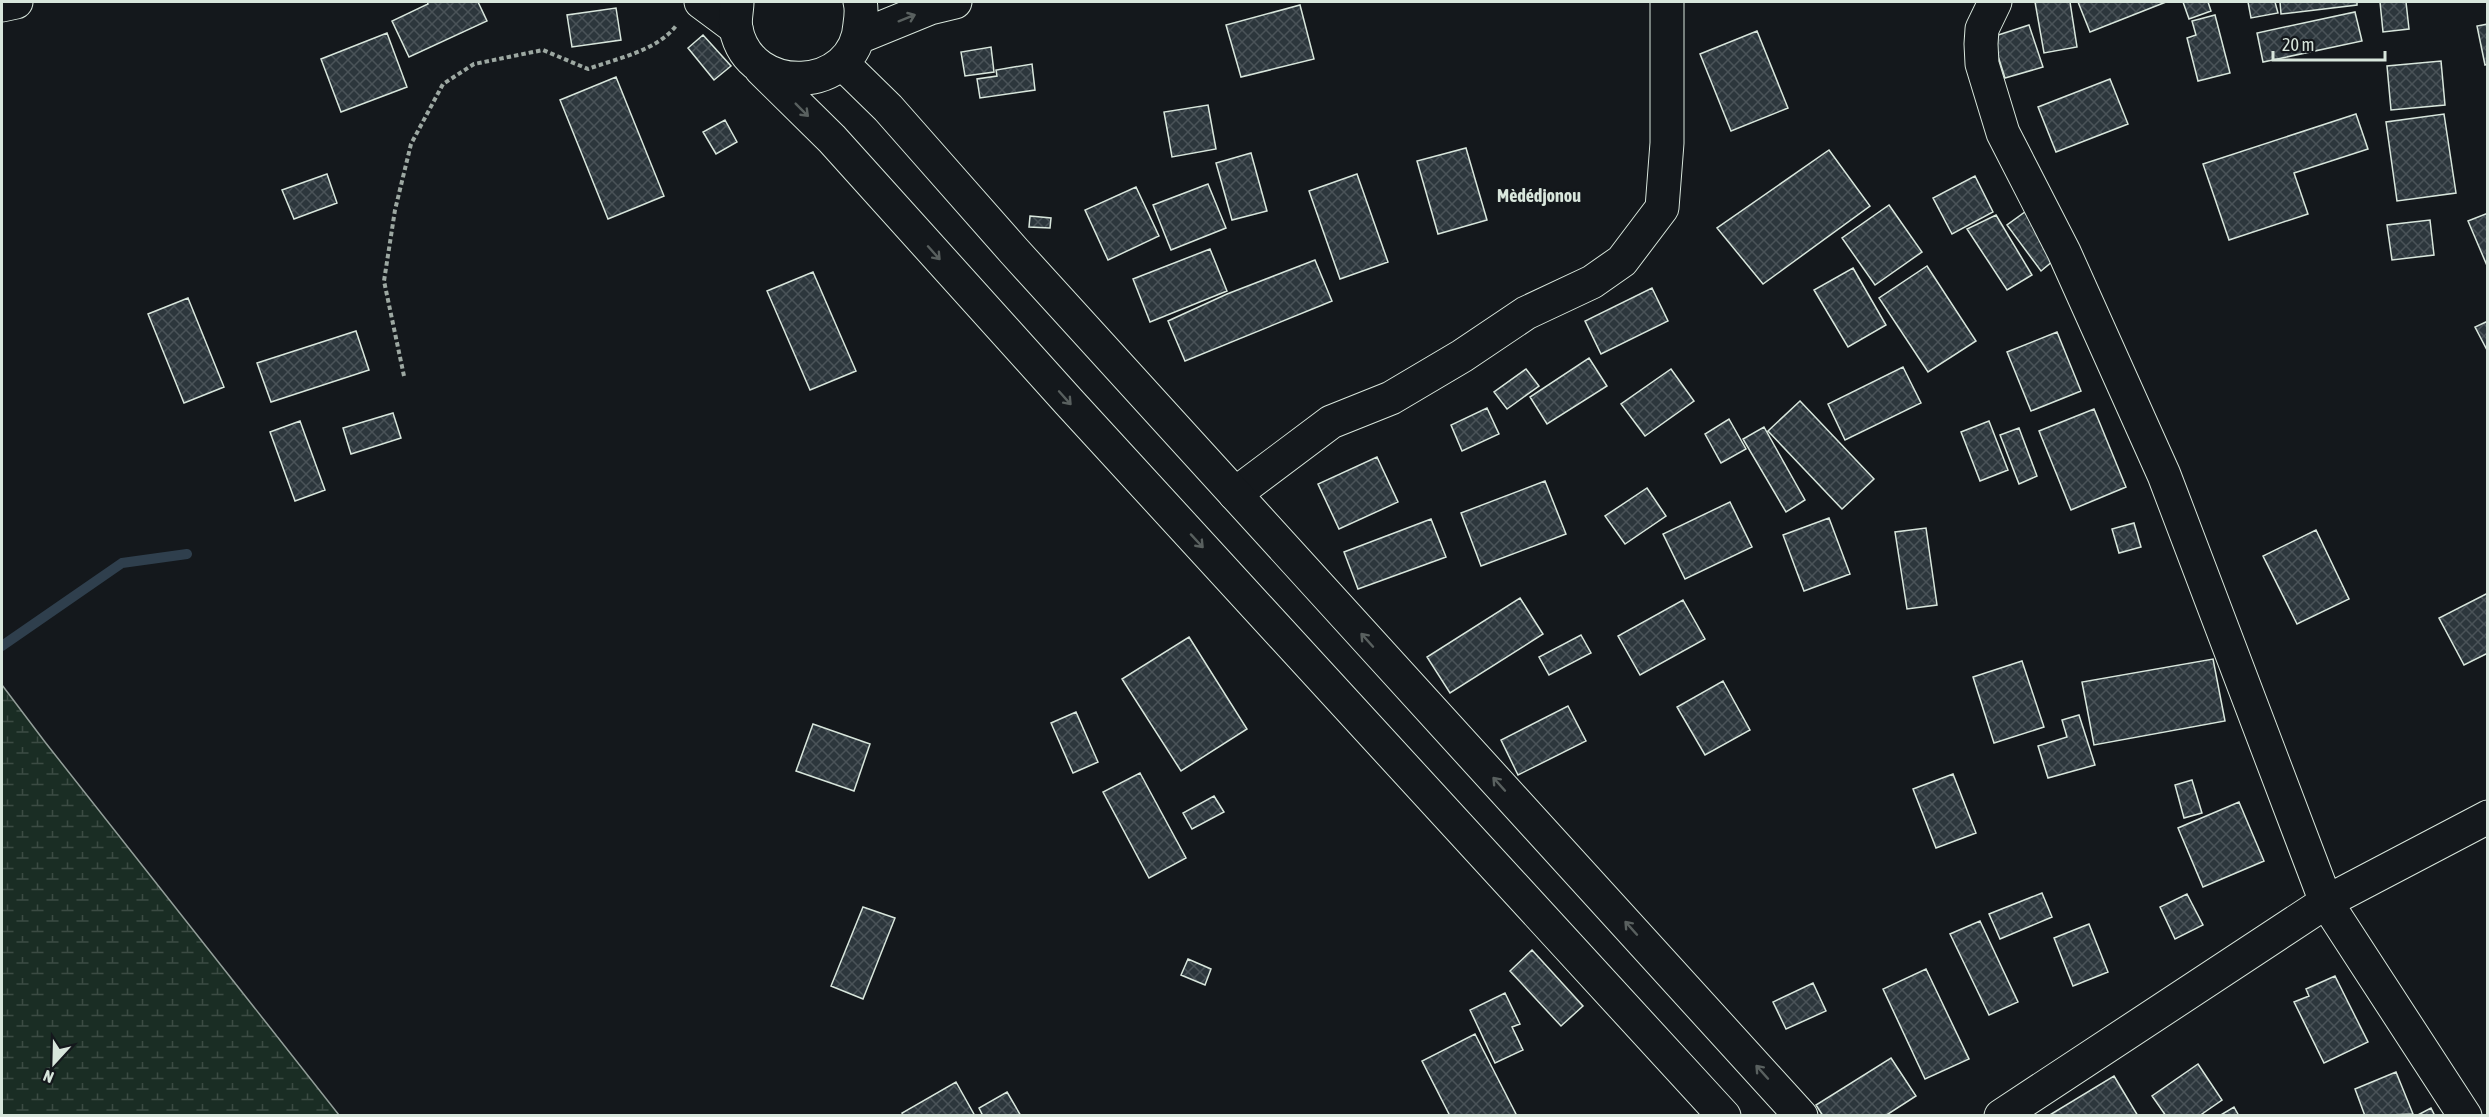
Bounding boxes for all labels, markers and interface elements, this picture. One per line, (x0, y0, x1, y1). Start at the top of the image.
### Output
one-way arrow (897, 12, 915, 23)
scale bar (2273, 24, 2386, 62)
text: 20 m (2282, 34, 2314, 55)
one-way arrow (795, 102, 810, 117)
district label: Mèdédjonou (1497, 185, 1581, 206)
one-way arrow (927, 245, 941, 260)
one-way arrow (1058, 390, 1072, 405)
one-way arrow (1190, 534, 1204, 549)
one-way arrow (1361, 633, 1375, 648)
one-way arrow (1492, 777, 1506, 792)
one-way arrow (1624, 921, 1638, 936)
north arrow (24, 1033, 84, 1093)
one-way arrow (1755, 1065, 1769, 1080)
text: N (41, 1067, 56, 1087)

